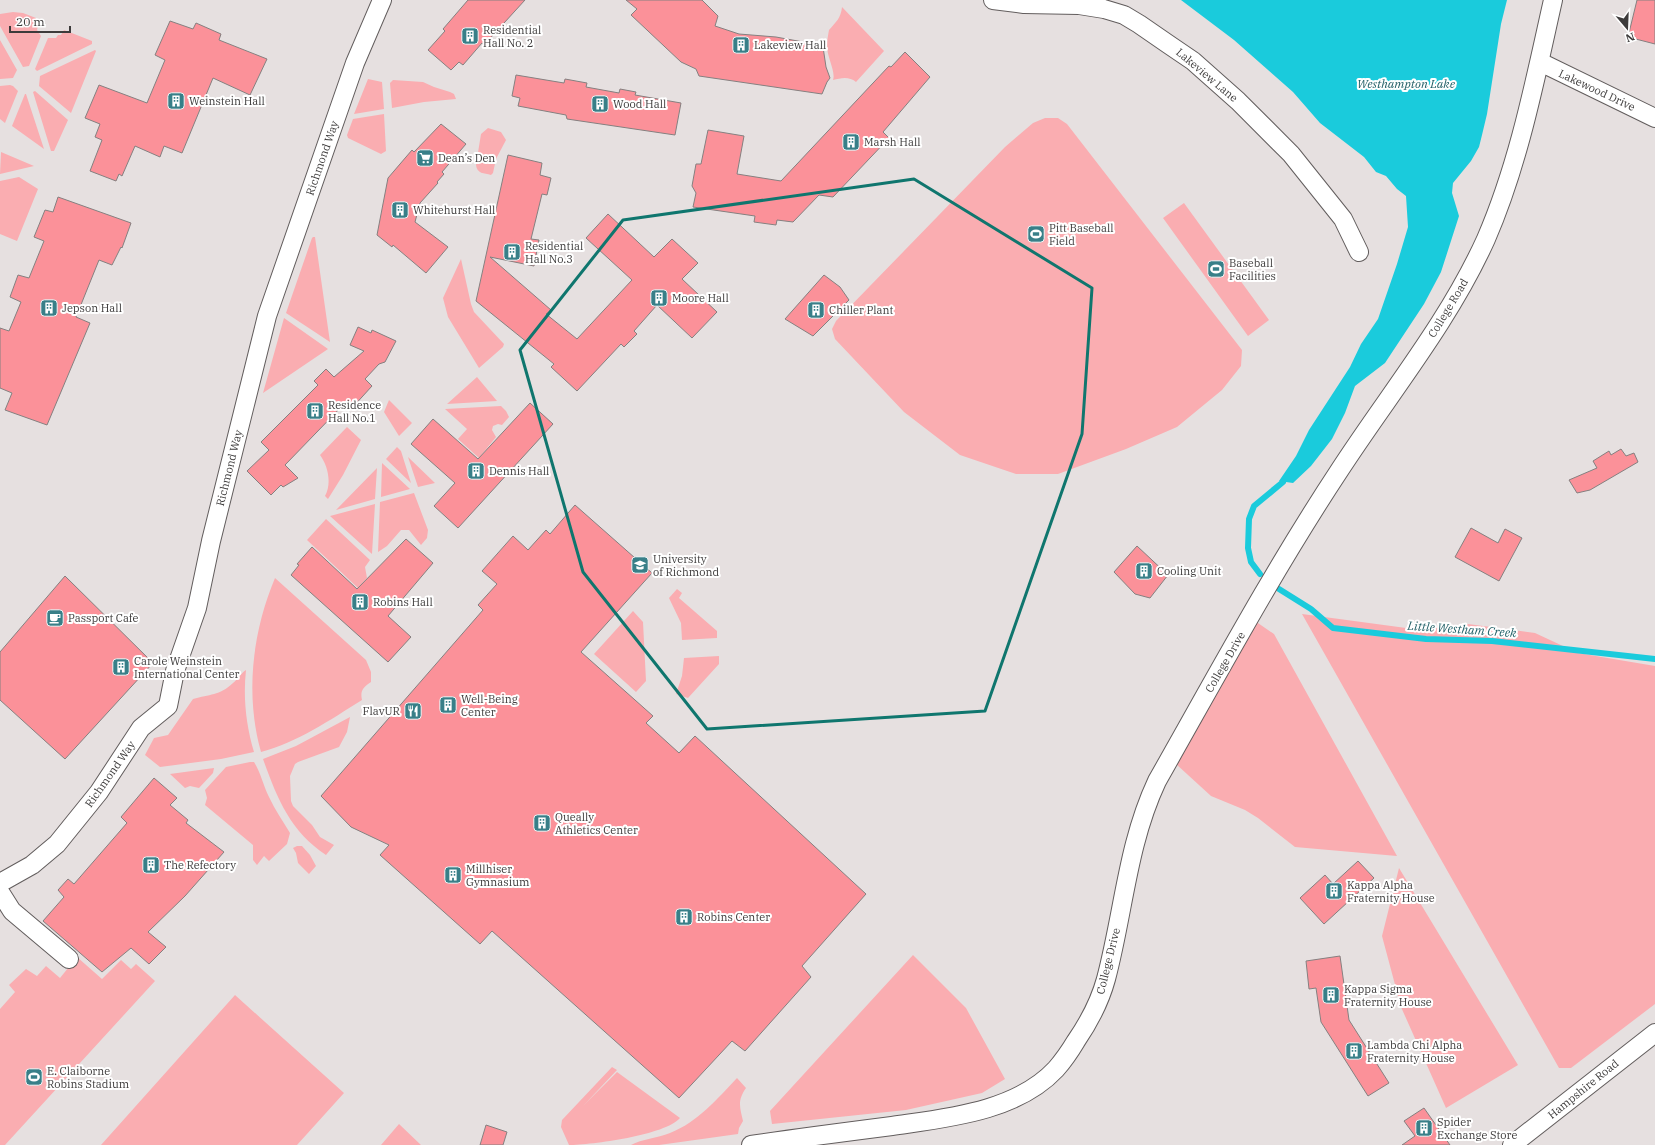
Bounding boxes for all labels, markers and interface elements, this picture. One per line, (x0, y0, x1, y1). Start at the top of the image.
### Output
scale bar (10, 8, 70, 34)
north arrow (1607, 8, 1647, 48)
text: 20 m (16, 14, 45, 29)
place label: Residential Hall No. 2 (483, 23, 541, 50)
building icon: Residential Hall No. 2 (460, 26, 480, 46)
text: N (1624, 29, 1637, 46)
building icon: Lakeview Hall (731, 35, 751, 55)
place label: Lakeview Hall (754, 38, 826, 52)
street label: Lakeview Lane (1173, 45, 1241, 105)
street label: Lakewood Drive (1557, 66, 1638, 114)
water label: Westhampton Lake (1357, 76, 1456, 91)
building icon: Weinstein Hall (166, 91, 186, 111)
place label: Weinstein Hall (189, 94, 265, 108)
building icon: Wood Hall (590, 94, 610, 114)
place label: Wood Hall (613, 97, 666, 111)
street label: Richmond Way (303, 119, 341, 197)
building icon: Marsh Hall (841, 132, 861, 152)
place label: Marsh Hall (864, 135, 921, 149)
supermarket icon: Dean’s Den (415, 148, 435, 168)
place label: Dean’s Den (438, 151, 495, 165)
building icon: Whitehurst Hall (390, 200, 410, 220)
place label: Whitehurst Hall (413, 203, 495, 217)
place label: Pitt Baseball Field (1049, 221, 1113, 248)
sports icon: Pitt Baseball Field (1026, 224, 1046, 244)
place label: Residential Hall No.3 (525, 239, 583, 266)
building icon: Residential Hall No.3 (502, 242, 522, 262)
place label: Baseball Facilities (1229, 256, 1276, 283)
sports icon: Baseball Facilities (1206, 259, 1226, 279)
street label: College Road (1425, 276, 1471, 340)
building icon: Moore Hall (649, 288, 669, 308)
place label: Moore Hall (672, 291, 729, 305)
building icon: Jepson Hall (39, 298, 59, 318)
building icon: Chiller Plant (806, 300, 826, 320)
place label: Jepson Hall (62, 301, 122, 315)
place label: Chiller Plant (829, 303, 894, 317)
place label: Residence Hall No.1 (328, 398, 381, 425)
building icon: Residence Hall No.1 (305, 401, 325, 421)
street label: Richmond Way (213, 428, 245, 508)
building icon: Dennis Hall (466, 461, 486, 481)
place label: Dennis Hall (489, 464, 549, 478)
place label: University of Richmond (653, 552, 720, 579)
school or university icon: University of Richmond (630, 555, 650, 575)
building icon: Cooling Unit (1134, 561, 1154, 581)
place label: Cooling Unit (1157, 564, 1221, 578)
building icon: Robins Hall (350, 592, 370, 612)
place label: Robins Hall (373, 595, 433, 609)
cafe icon: Passport Cafe (45, 608, 65, 628)
place label: Passport Cafe (68, 611, 139, 625)
water label: Little Westham Creek (1406, 618, 1518, 640)
street label: College Drive (1202, 629, 1248, 695)
place label: Carole Weinstein International Center (134, 654, 240, 681)
building icon: Carole Weinstein International Center (111, 657, 131, 677)
place label: Well-Being Center (461, 692, 518, 719)
building icon: Well-Being Center (438, 695, 458, 715)
restaurant icon: FlavUR (403, 701, 423, 721)
place label: FlavUR (363, 704, 401, 718)
street label: Richmond Way (82, 738, 138, 810)
place label: Queally Athletics Center (555, 810, 638, 837)
building icon: Queally Athletics Center (532, 813, 552, 833)
building icon: The Refectory (141, 855, 161, 875)
place label: The Refectory (164, 858, 236, 872)
place label: Millhiser Gymnasium (466, 862, 530, 889)
building icon: Millhiser Gymnasium (443, 865, 463, 885)
place label: Kappa Alpha Fraternity House (1347, 878, 1435, 905)
building icon: Kappa Alpha Fraternity House (1324, 881, 1344, 901)
building icon: Robins Center (674, 907, 694, 927)
place label: Robins Center (697, 910, 770, 924)
street label: College Drive (1093, 926, 1123, 996)
place label: Kappa Sigma Fraternity House (1344, 982, 1432, 1009)
building icon: Kappa Sigma Fraternity House (1321, 985, 1341, 1005)
place label: Lambda Chi Alpha Fraternity House (1367, 1038, 1462, 1065)
building icon: Lambda Chi Alpha Fraternity House (1344, 1041, 1364, 1061)
street label: Hampshire Road (1545, 1056, 1622, 1122)
place label: E. Claiborne Robins Stadium (47, 1064, 130, 1091)
sports icon: E. Claiborne Robins Stadium (24, 1067, 44, 1087)
place label: Spider Exchange Store (1437, 1115, 1517, 1142)
building icon: Spider Exchange Store (1414, 1118, 1434, 1138)

